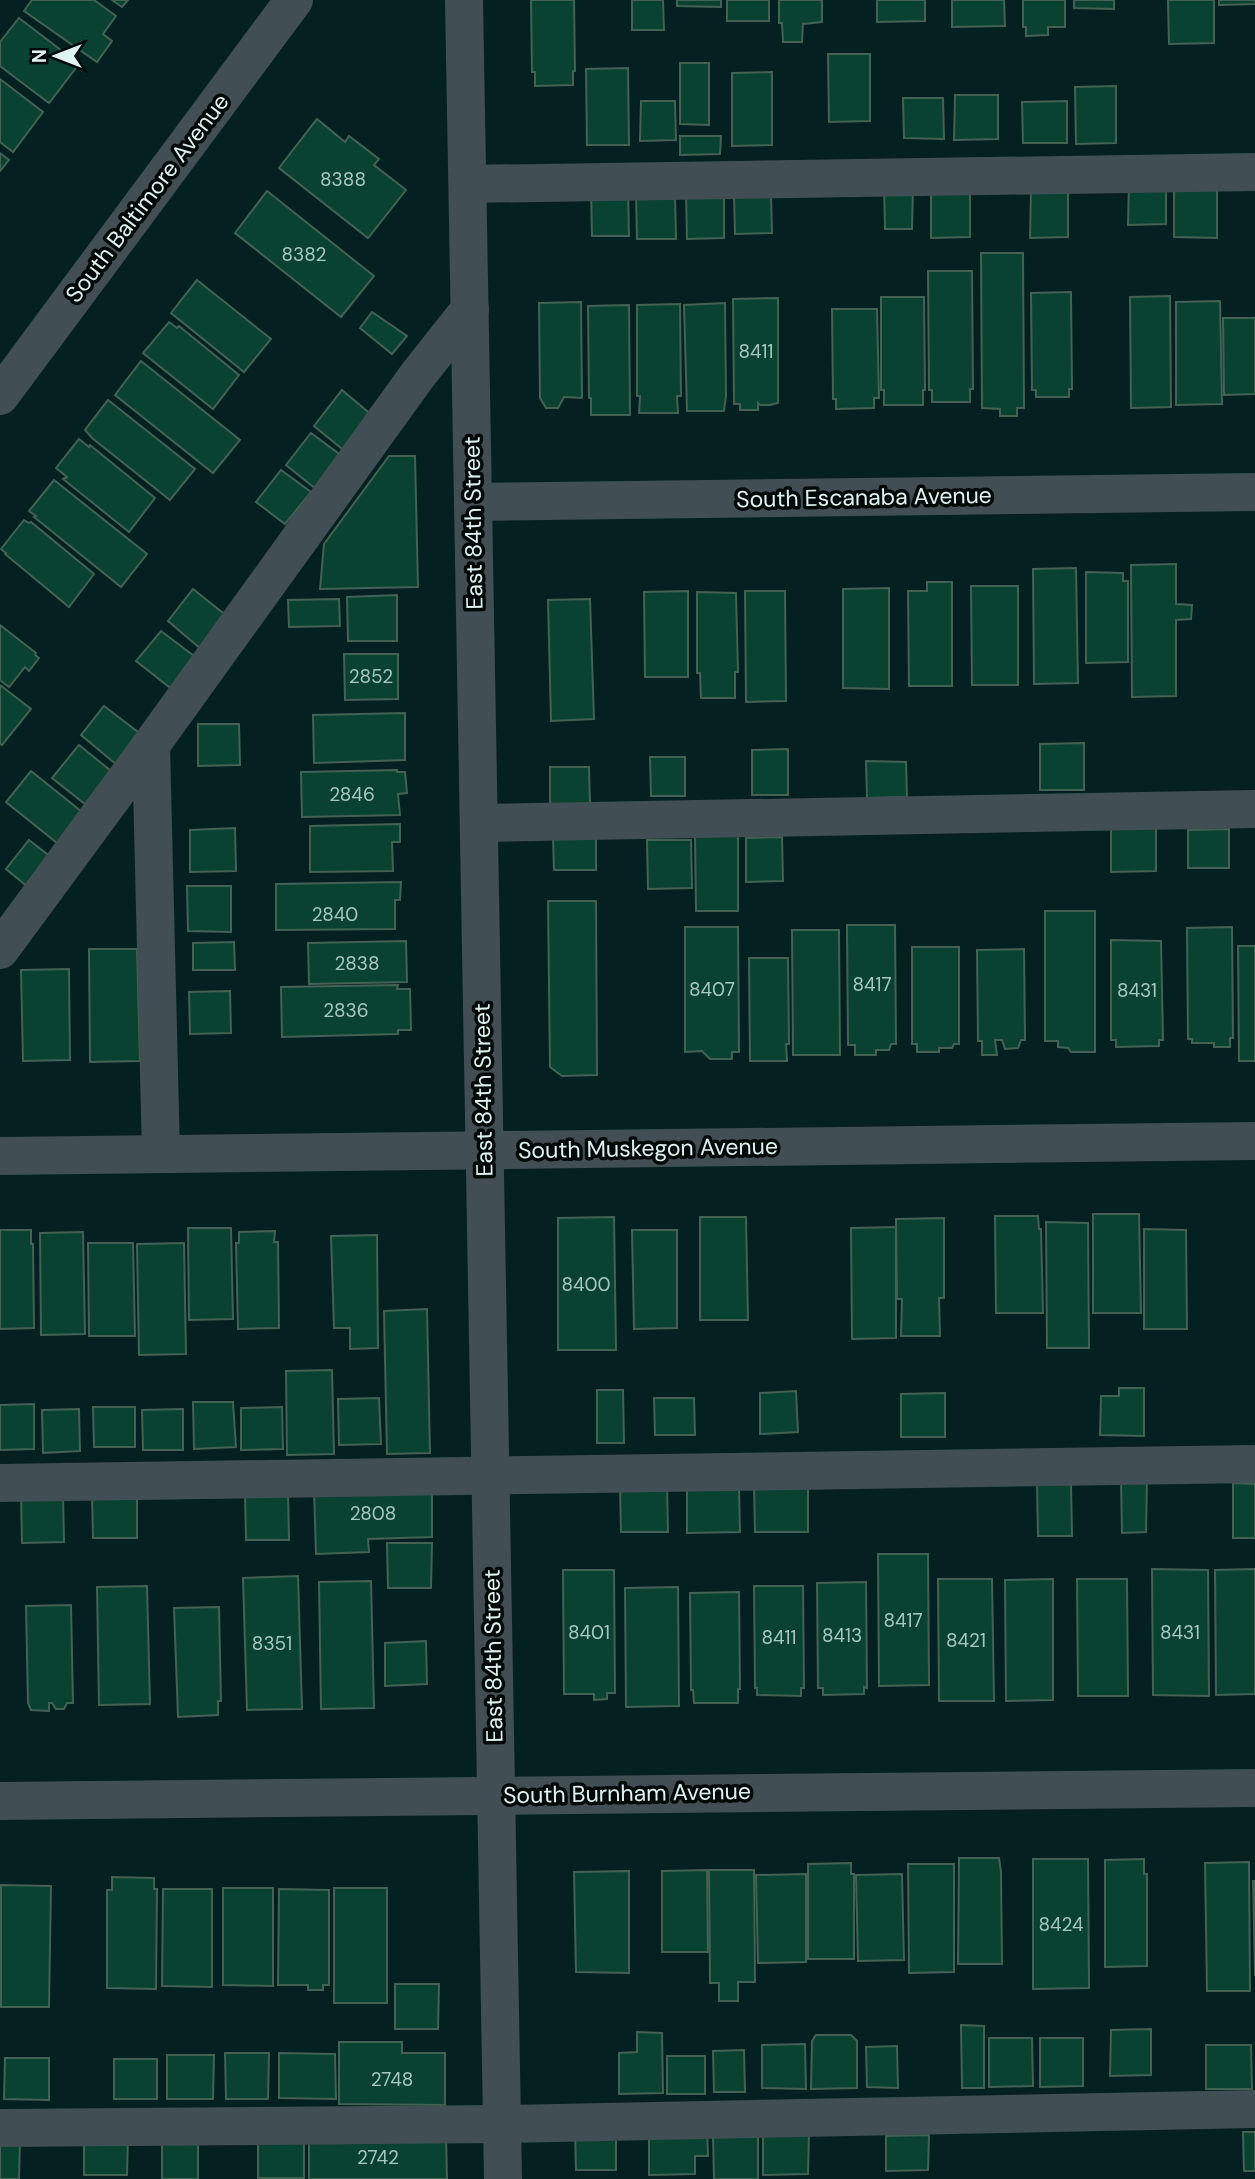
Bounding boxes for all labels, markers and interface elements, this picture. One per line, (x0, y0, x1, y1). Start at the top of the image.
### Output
north arrow (21, 21, 91, 91)
text: N (27, 49, 52, 63)
street label: South Baltimore Avenue (59, 88, 235, 308)
house number: 8388 (320, 167, 366, 192)
house number: 8382 (282, 242, 327, 267)
house number: 8411 (739, 339, 773, 364)
street label: East 84th Street (456, 436, 490, 610)
street label: South Escanaba Avenue (736, 480, 992, 514)
house number: 2852 (349, 664, 393, 689)
house number: 2846 (329, 782, 375, 807)
house number: 2840 (312, 902, 358, 927)
house number: 2838 (335, 951, 379, 976)
house number: 8417 (852, 972, 892, 997)
house number: 8407 (689, 977, 735, 1002)
house number: 8431 (1117, 978, 1157, 1003)
house number: 2836 (323, 998, 369, 1023)
street label: East 84th Street (466, 1003, 500, 1177)
street label: South Muskegon Avenue (518, 1131, 778, 1165)
house number: 8400 (561, 1272, 611, 1297)
house number: 2808 (350, 1501, 396, 1526)
street label: East 84th Street (476, 1569, 510, 1743)
house number: 8417 (883, 1608, 923, 1633)
house number: 8401 (568, 1620, 610, 1645)
house number: 8431 (1160, 1620, 1200, 1645)
house number: 8413 (822, 1623, 862, 1648)
house number: 8411 (762, 1625, 796, 1650)
house number: 8421 (946, 1628, 986, 1653)
house number: 8351 (252, 1631, 292, 1656)
street label: South Burnham Avenue (503, 1776, 751, 1810)
house number: 8424 (1038, 1912, 1084, 1937)
house number: 2748 (371, 2067, 413, 2092)
house number: 2742 (357, 2145, 399, 2170)

